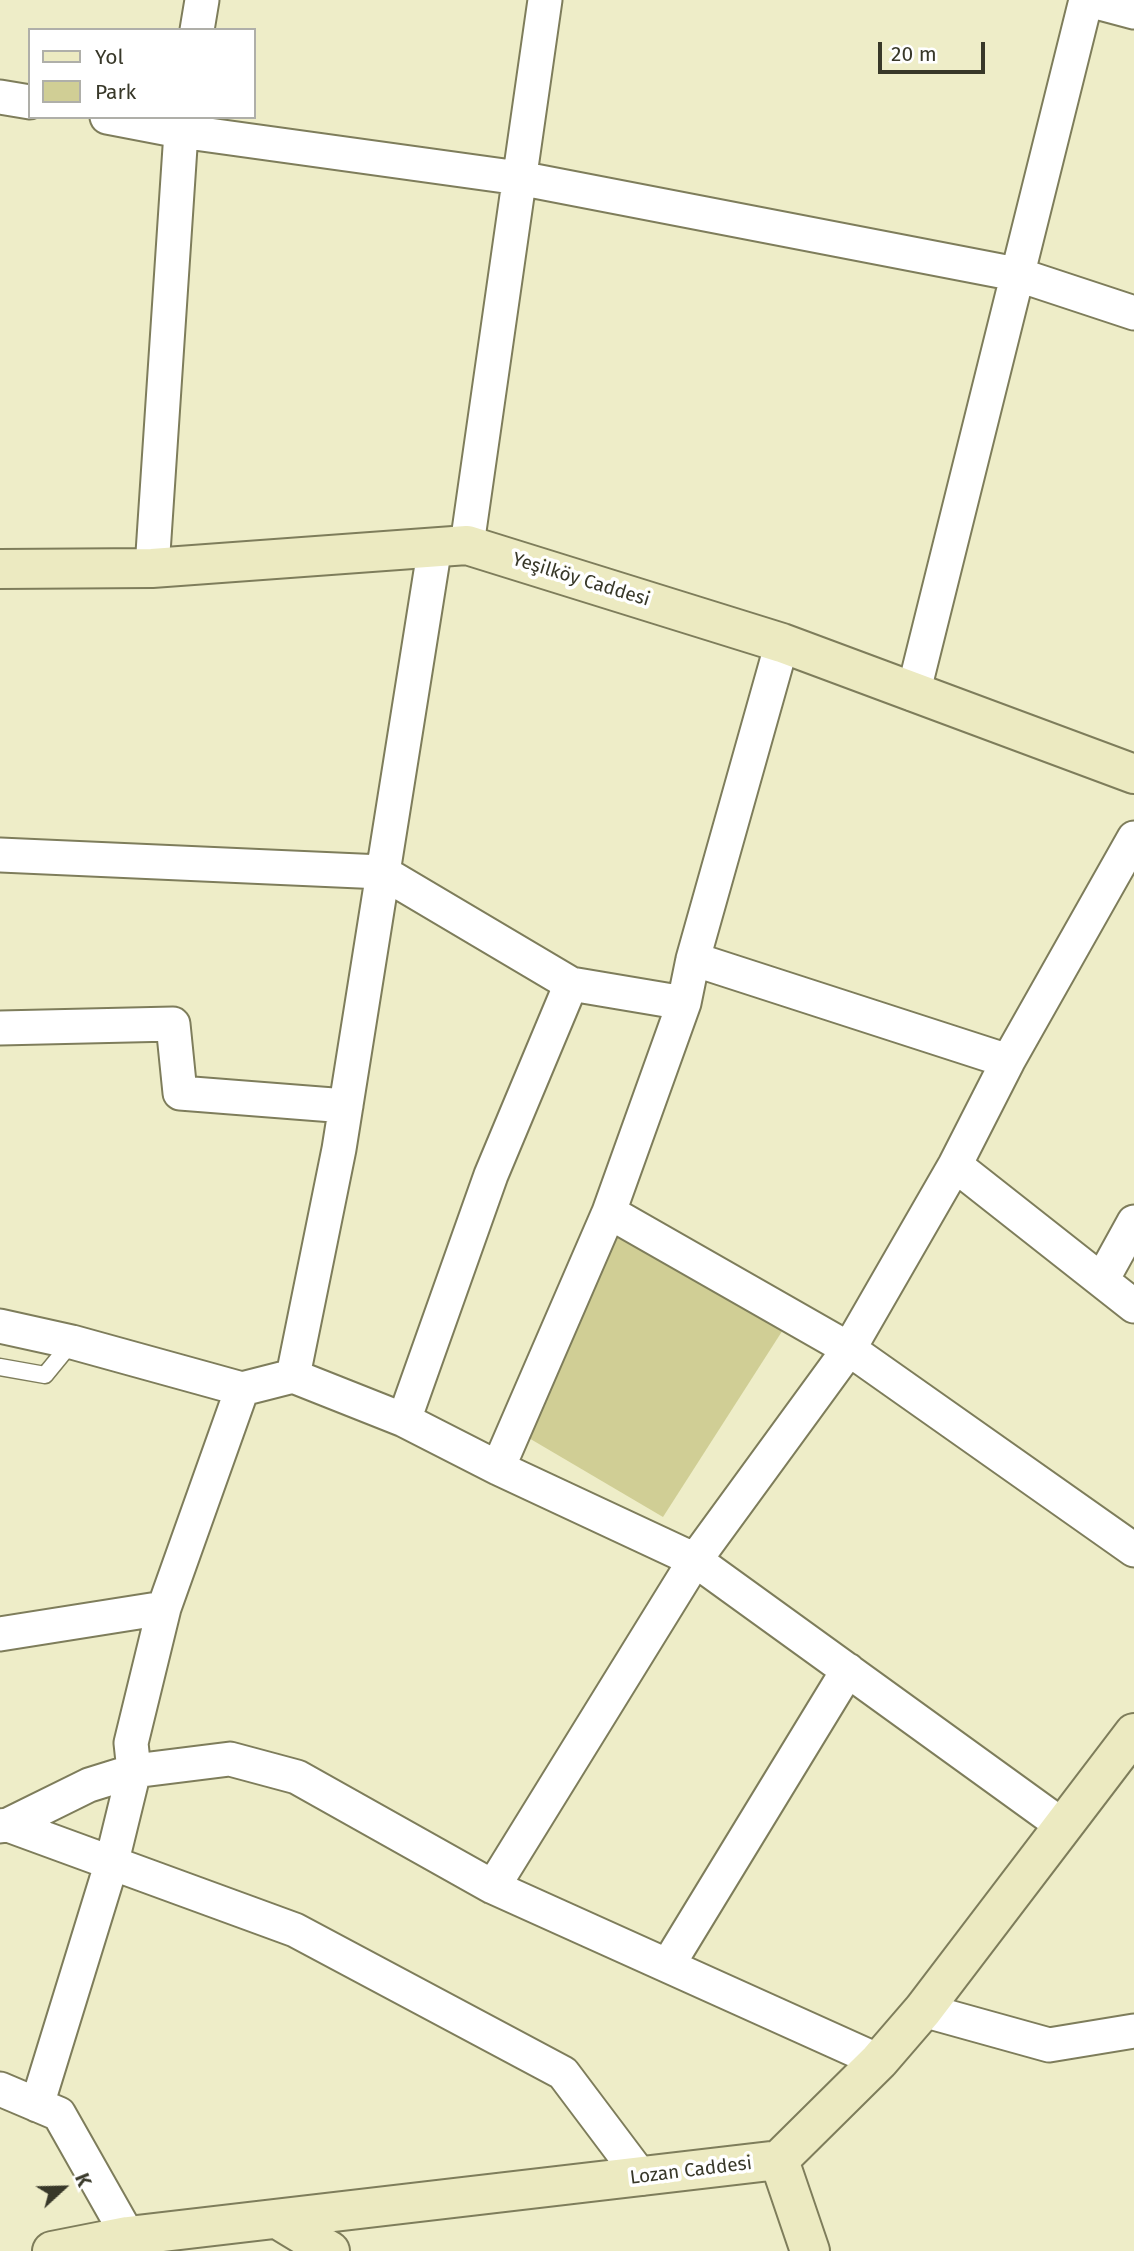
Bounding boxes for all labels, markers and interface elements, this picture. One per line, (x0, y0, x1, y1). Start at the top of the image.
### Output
legend (28, 28, 256, 119)
scale bar (882, 28, 989, 72)
text: 20 m (891, 41, 937, 67)
text: Yol (95, 44, 124, 70)
text: Park (95, 79, 136, 105)
street label: Yeşilköy Caddesi (510, 548, 652, 612)
street label: Lozan Caddesi (629, 2152, 753, 2190)
north arrow (28, 2153, 98, 2223)
text: K (70, 2170, 96, 2190)

